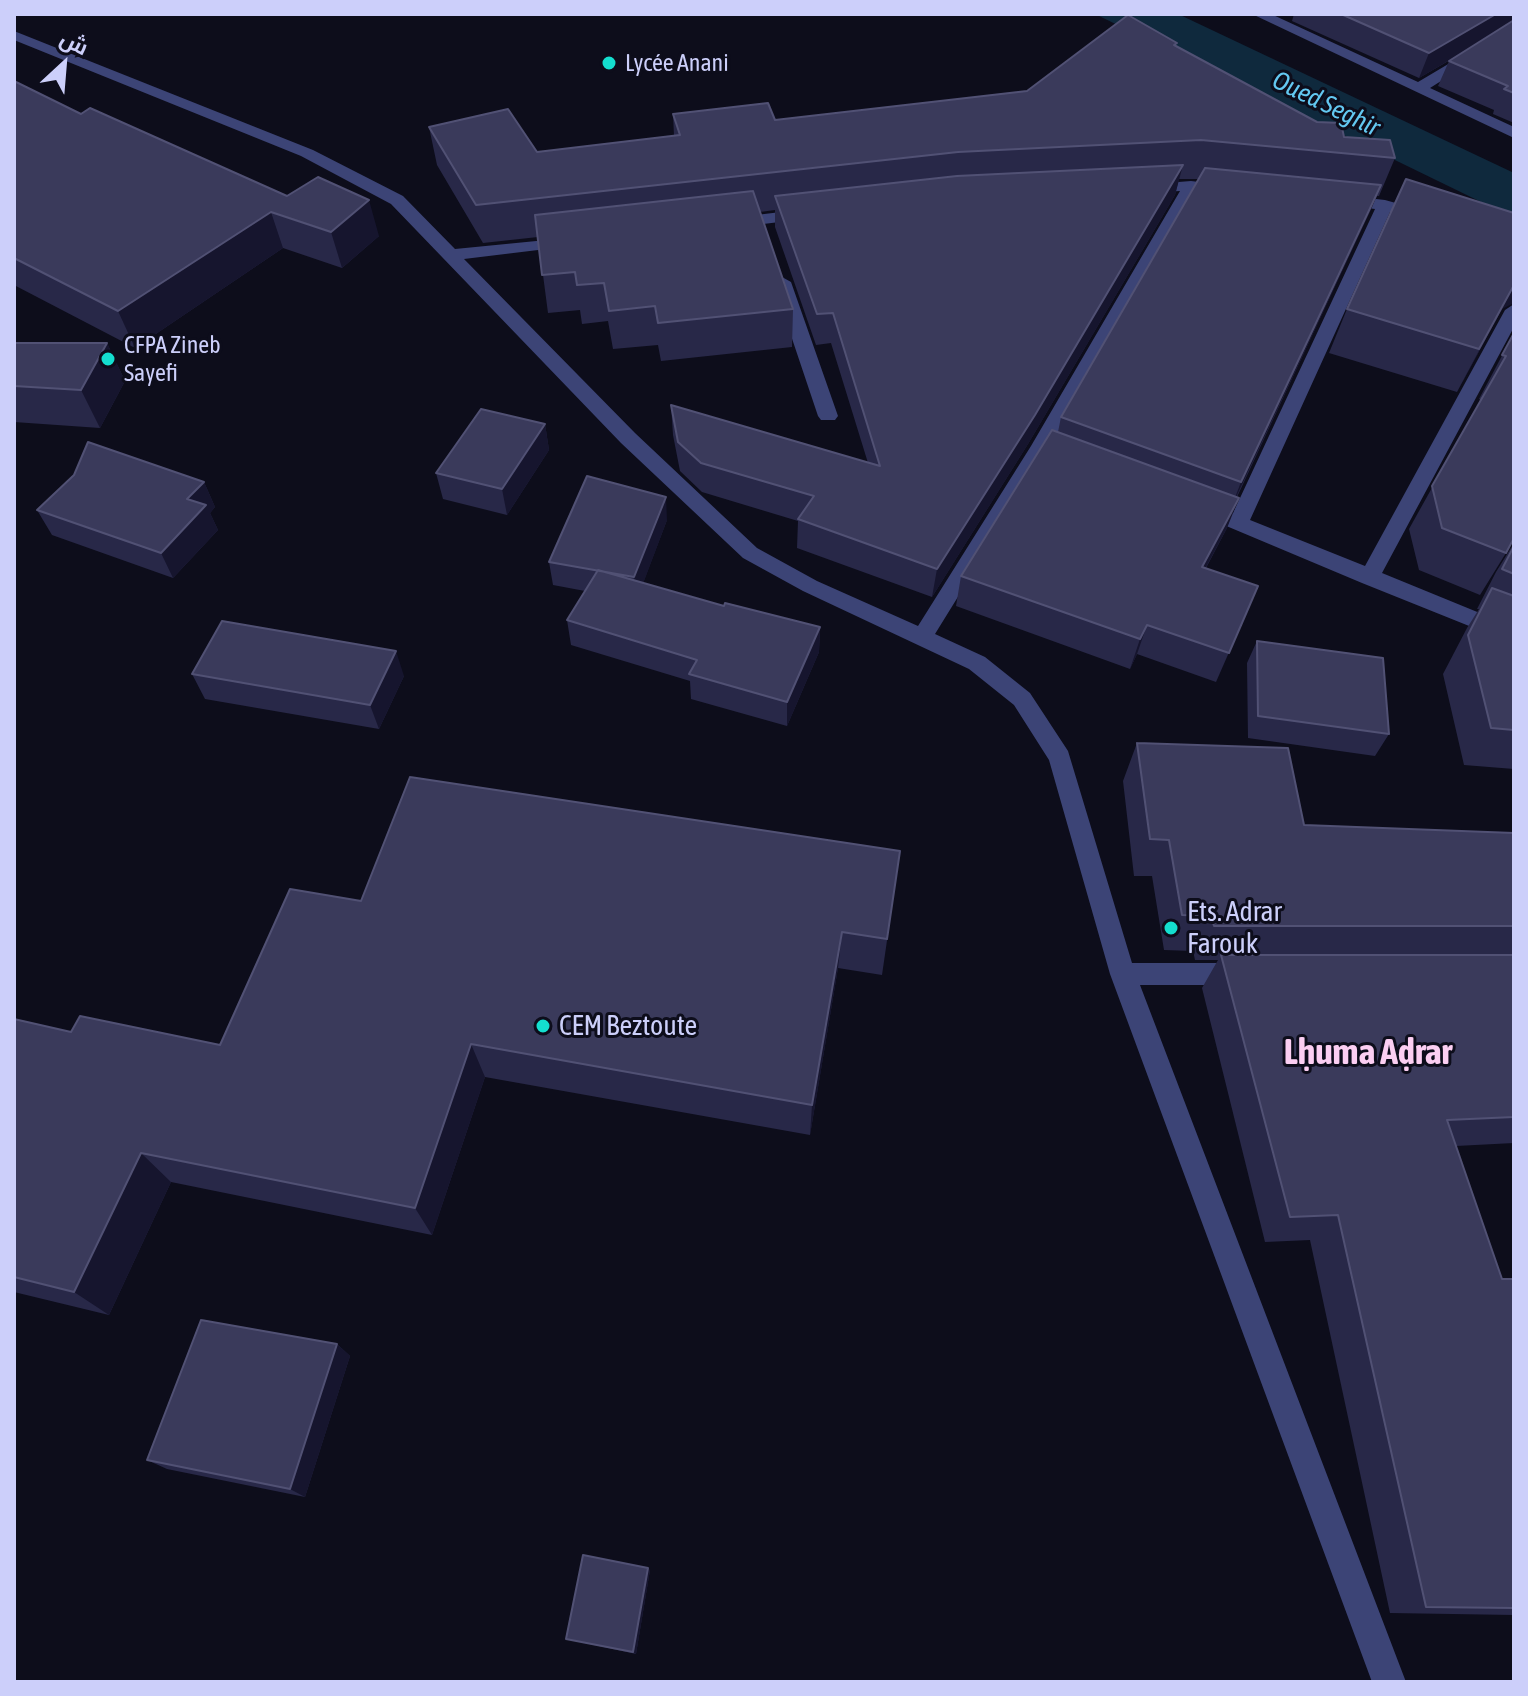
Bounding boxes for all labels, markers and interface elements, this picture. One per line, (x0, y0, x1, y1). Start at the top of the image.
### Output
north arrow (24, 24, 104, 104)
text: ش (56, 25, 93, 60)
place label: Lycée Anani (625, 49, 729, 77)
marker: Lycée Anani (600, 54, 618, 72)
water label: Oued Seghir (1267, 65, 1385, 143)
place label: CFPA Zineb Sayefi (124, 331, 221, 387)
marker: CFPA Zineb Sayefi (99, 350, 117, 368)
place label: Ets. Adrar Farouk (1187, 895, 1282, 961)
marker: Ets. Adrar Farouk (1162, 919, 1180, 937)
place label: CEM Beztoute (559, 1009, 697, 1043)
marker: CEM Beztoute (534, 1017, 552, 1035)
district label: Lḥuma Aḍrar (1284, 1031, 1452, 1075)

